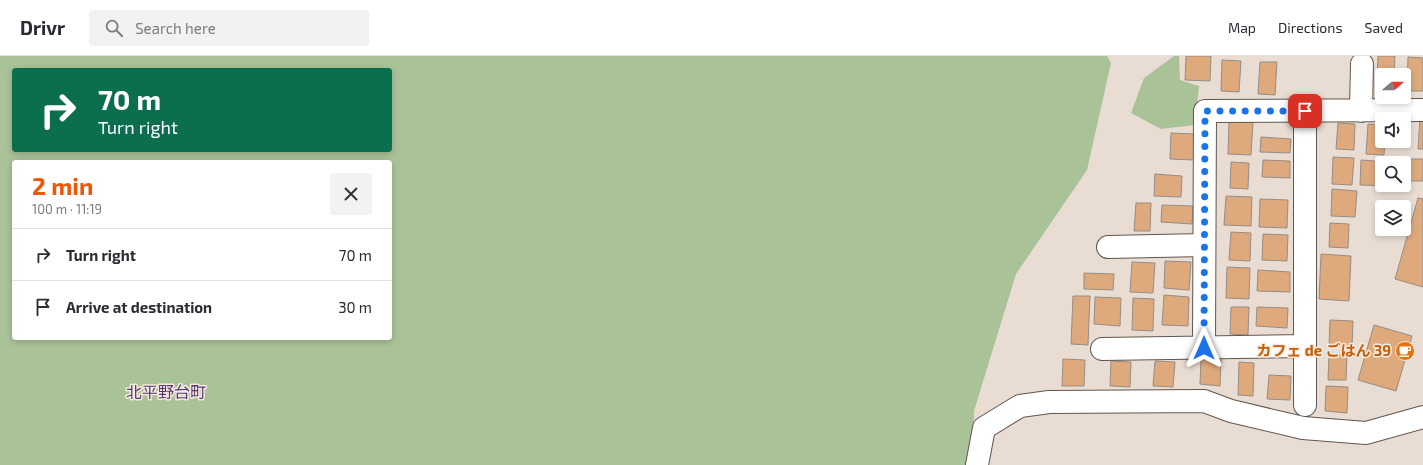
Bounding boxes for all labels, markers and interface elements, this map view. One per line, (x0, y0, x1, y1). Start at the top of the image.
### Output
search box (89, 10, 369, 46)
text: Drivr (20, 16, 65, 39)
icon: search (103, 17, 125, 39)
text: Search here (135, 19, 216, 37)
text: Map (1228, 19, 1256, 36)
text: Directions (1278, 19, 1343, 36)
text: Saved (1365, 19, 1403, 36)
north arrow (1375, 68, 1411, 104)
map controls (1375, 68, 1411, 236)
text: 70 m (98, 82, 161, 116)
icon: right (32, 84, 84, 136)
pin (1288, 94, 1322, 128)
icon: arrive (1294, 100, 1316, 122)
button: sound (1375, 112, 1411, 148)
text: Turn right (98, 116, 178, 138)
button: search (1375, 156, 1411, 192)
text: 2 min (32, 171, 93, 200)
button: close (330, 173, 372, 215)
button: layers (1375, 200, 1411, 236)
text: 100 m · 11:19 (32, 201, 102, 217)
icon: right (32, 244, 54, 266)
text: Turn right (66, 246, 136, 264)
text: 70 m (339, 246, 372, 264)
icon: arrive (32, 296, 54, 318)
text: Arrive at destination (66, 298, 212, 316)
text: 30 m (338, 298, 372, 316)
position arrow (1183, 327, 1225, 369)
cafe icon: カフェ de ごはん 39 (1394, 340, 1416, 362)
place label: カフェ de ごはん 39 (1257, 341, 1391, 359)
district label: 北平野台町 (126, 382, 206, 401)

